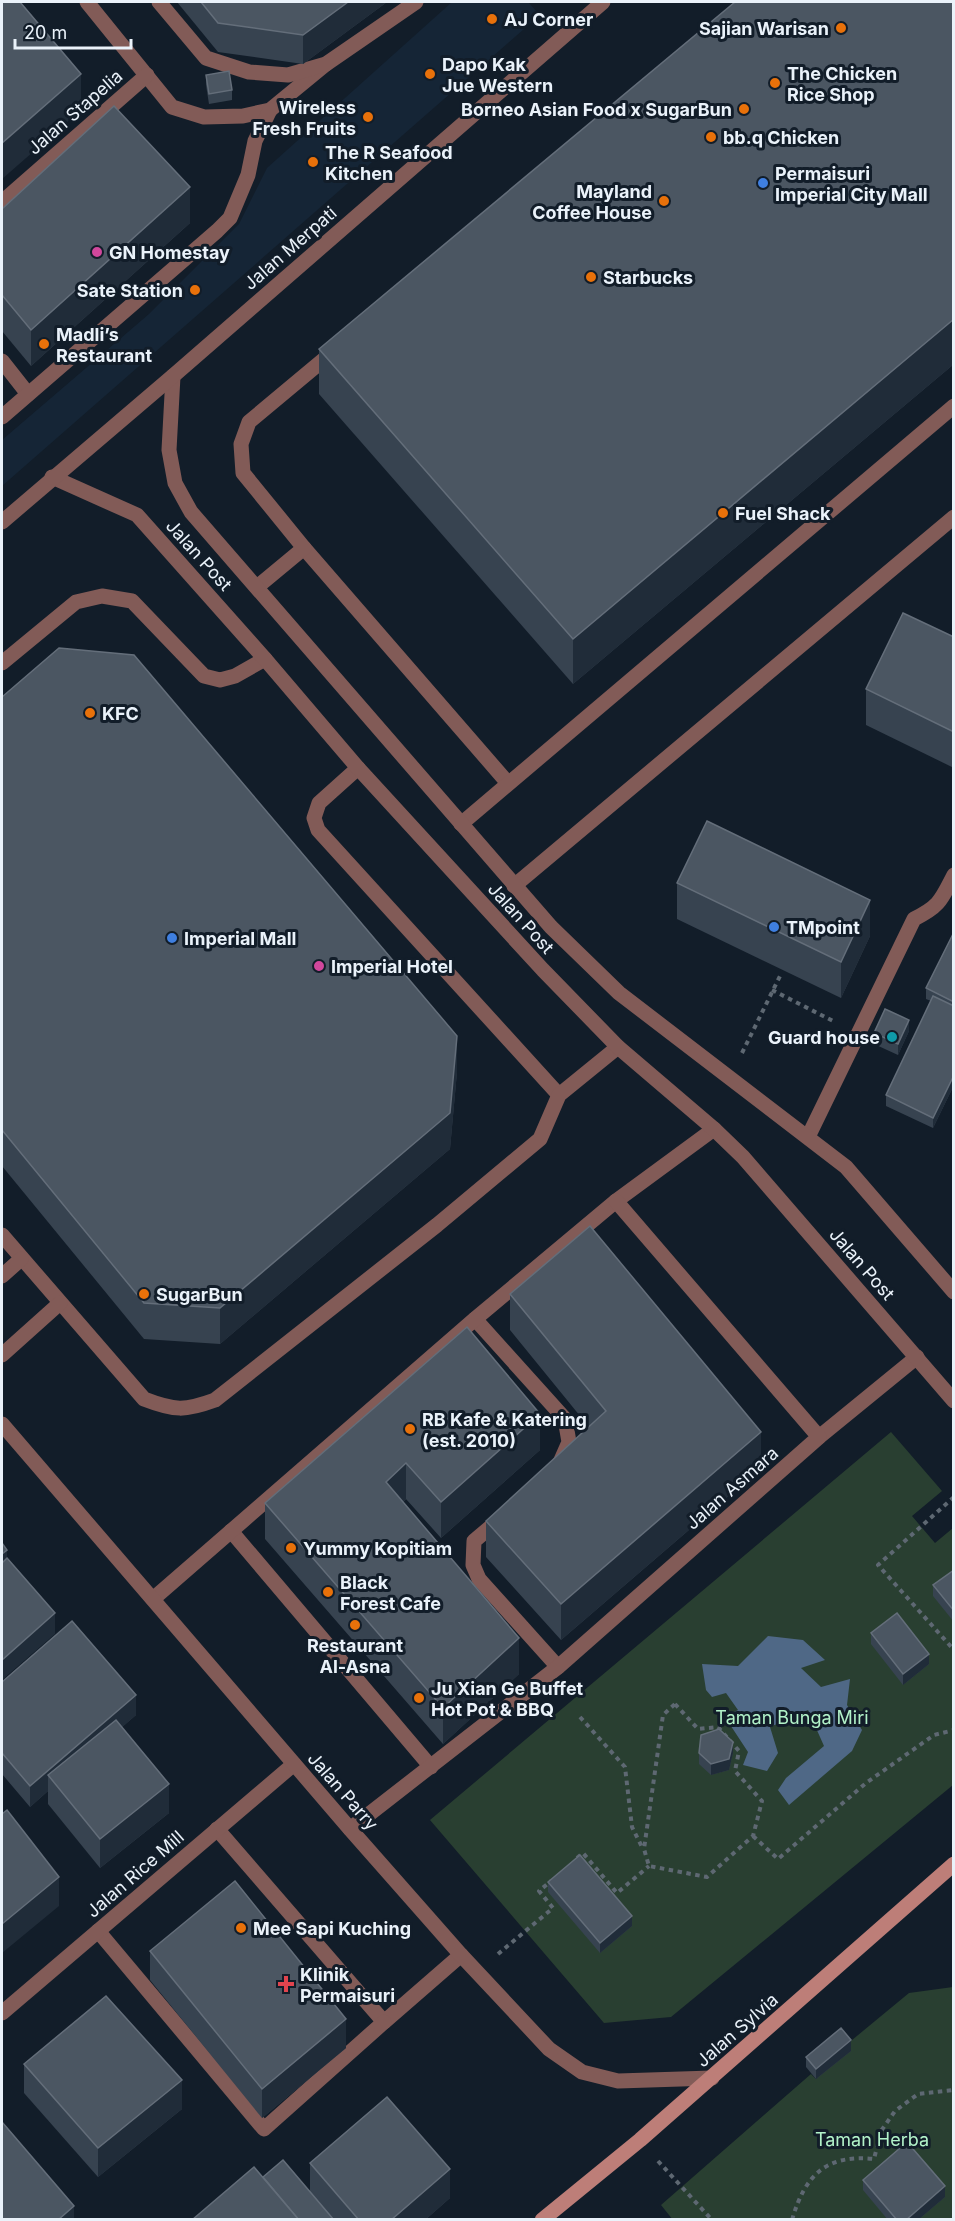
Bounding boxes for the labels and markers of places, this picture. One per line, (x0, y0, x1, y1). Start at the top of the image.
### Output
place label: AJ Corner (504, 9, 593, 30)
marker: AJ Corner (485, 12, 499, 26)
place label: Sajian Warisan (699, 18, 829, 39)
marker: Sajian Warisan (834, 21, 848, 35)
place label: Dapo Kak Jue Western (442, 54, 553, 96)
place label: The Chicken Rice Shop (787, 63, 897, 105)
marker: Dapo Kak Jue Western (423, 67, 437, 81)
marker: The Chicken Rice Shop (768, 76, 782, 90)
place label: Wireless Fresh Fruits (252, 97, 356, 139)
place label: Borneo Asian Food x SugarBun (461, 99, 732, 120)
marker: Borneo Asian Food x SugarBun (737, 102, 751, 116)
marker: Wireless Fresh Fruits (361, 110, 375, 124)
place label: bb.q Chicken (723, 127, 839, 148)
marker: bb.q Chicken (704, 130, 718, 144)
place label: The R Seafood Kitchen (325, 142, 453, 184)
marker: The R Seafood Kitchen (306, 155, 320, 169)
place label: Permaisuri Imperial City Mall (775, 163, 928, 205)
marker: Permaisuri Imperial City Mall (756, 176, 770, 190)
place label: Mayland Coffee House (532, 181, 652, 223)
marker: Mayland Coffee House (657, 194, 671, 208)
place label: GN Homestay (109, 242, 230, 263)
marker: GN Homestay (90, 245, 104, 259)
place label: Starbucks (603, 267, 693, 288)
marker: Starbucks (584, 270, 598, 284)
place label: Sate Station (77, 280, 183, 301)
marker: Sate Station (188, 283, 202, 297)
place label: Madli’s Restaurant (56, 324, 152, 366)
marker: Madli’s Restaurant (37, 337, 51, 351)
place label: Fuel Shack (735, 503, 831, 524)
marker: Fuel Shack (716, 506, 730, 520)
place label: KFC (102, 703, 139, 724)
marker: KFC (83, 706, 97, 720)
place label: TMpoint (786, 917, 860, 938)
marker: TMpoint (767, 920, 781, 934)
place label: Imperial Mall (184, 928, 296, 949)
marker: Imperial Mall (165, 931, 179, 945)
place label: Imperial Hotel (331, 956, 453, 977)
marker: Imperial Hotel (312, 959, 326, 973)
place label: Guard house (768, 1027, 880, 1048)
marker: Guard house (885, 1030, 899, 1044)
place label: SugarBun (156, 1284, 243, 1305)
marker: SugarBun (137, 1287, 151, 1301)
place label: RB Kafe & Katering (est. 2010) (422, 1409, 587, 1451)
marker: RB Kafe & Katering (est. 2010) (403, 1422, 417, 1436)
place label: Yummy Kopitiam (303, 1538, 452, 1559)
marker: Yummy Kopitiam (284, 1541, 298, 1555)
place label: Black Forest Cafe (340, 1572, 441, 1614)
marker: Black Forest Cafe (321, 1585, 335, 1599)
marker: Restaurant Al-Asna (348, 1618, 362, 1632)
place label: Restaurant Al-Asna (307, 1635, 403, 1677)
place label: Ju Xian Ge Buffet Hot Pot & BBQ (431, 1678, 584, 1720)
marker: Ju Xian Ge Buffet Hot Pot & BBQ (412, 1691, 426, 1705)
place label: Mee Sapi Kuching (253, 1918, 411, 1939)
marker: Mee Sapi Kuching (234, 1921, 248, 1935)
place label: Klinik Permaisuri (300, 1964, 395, 2006)
marker: Klinik Permaisuri (277, 1975, 295, 1993)

